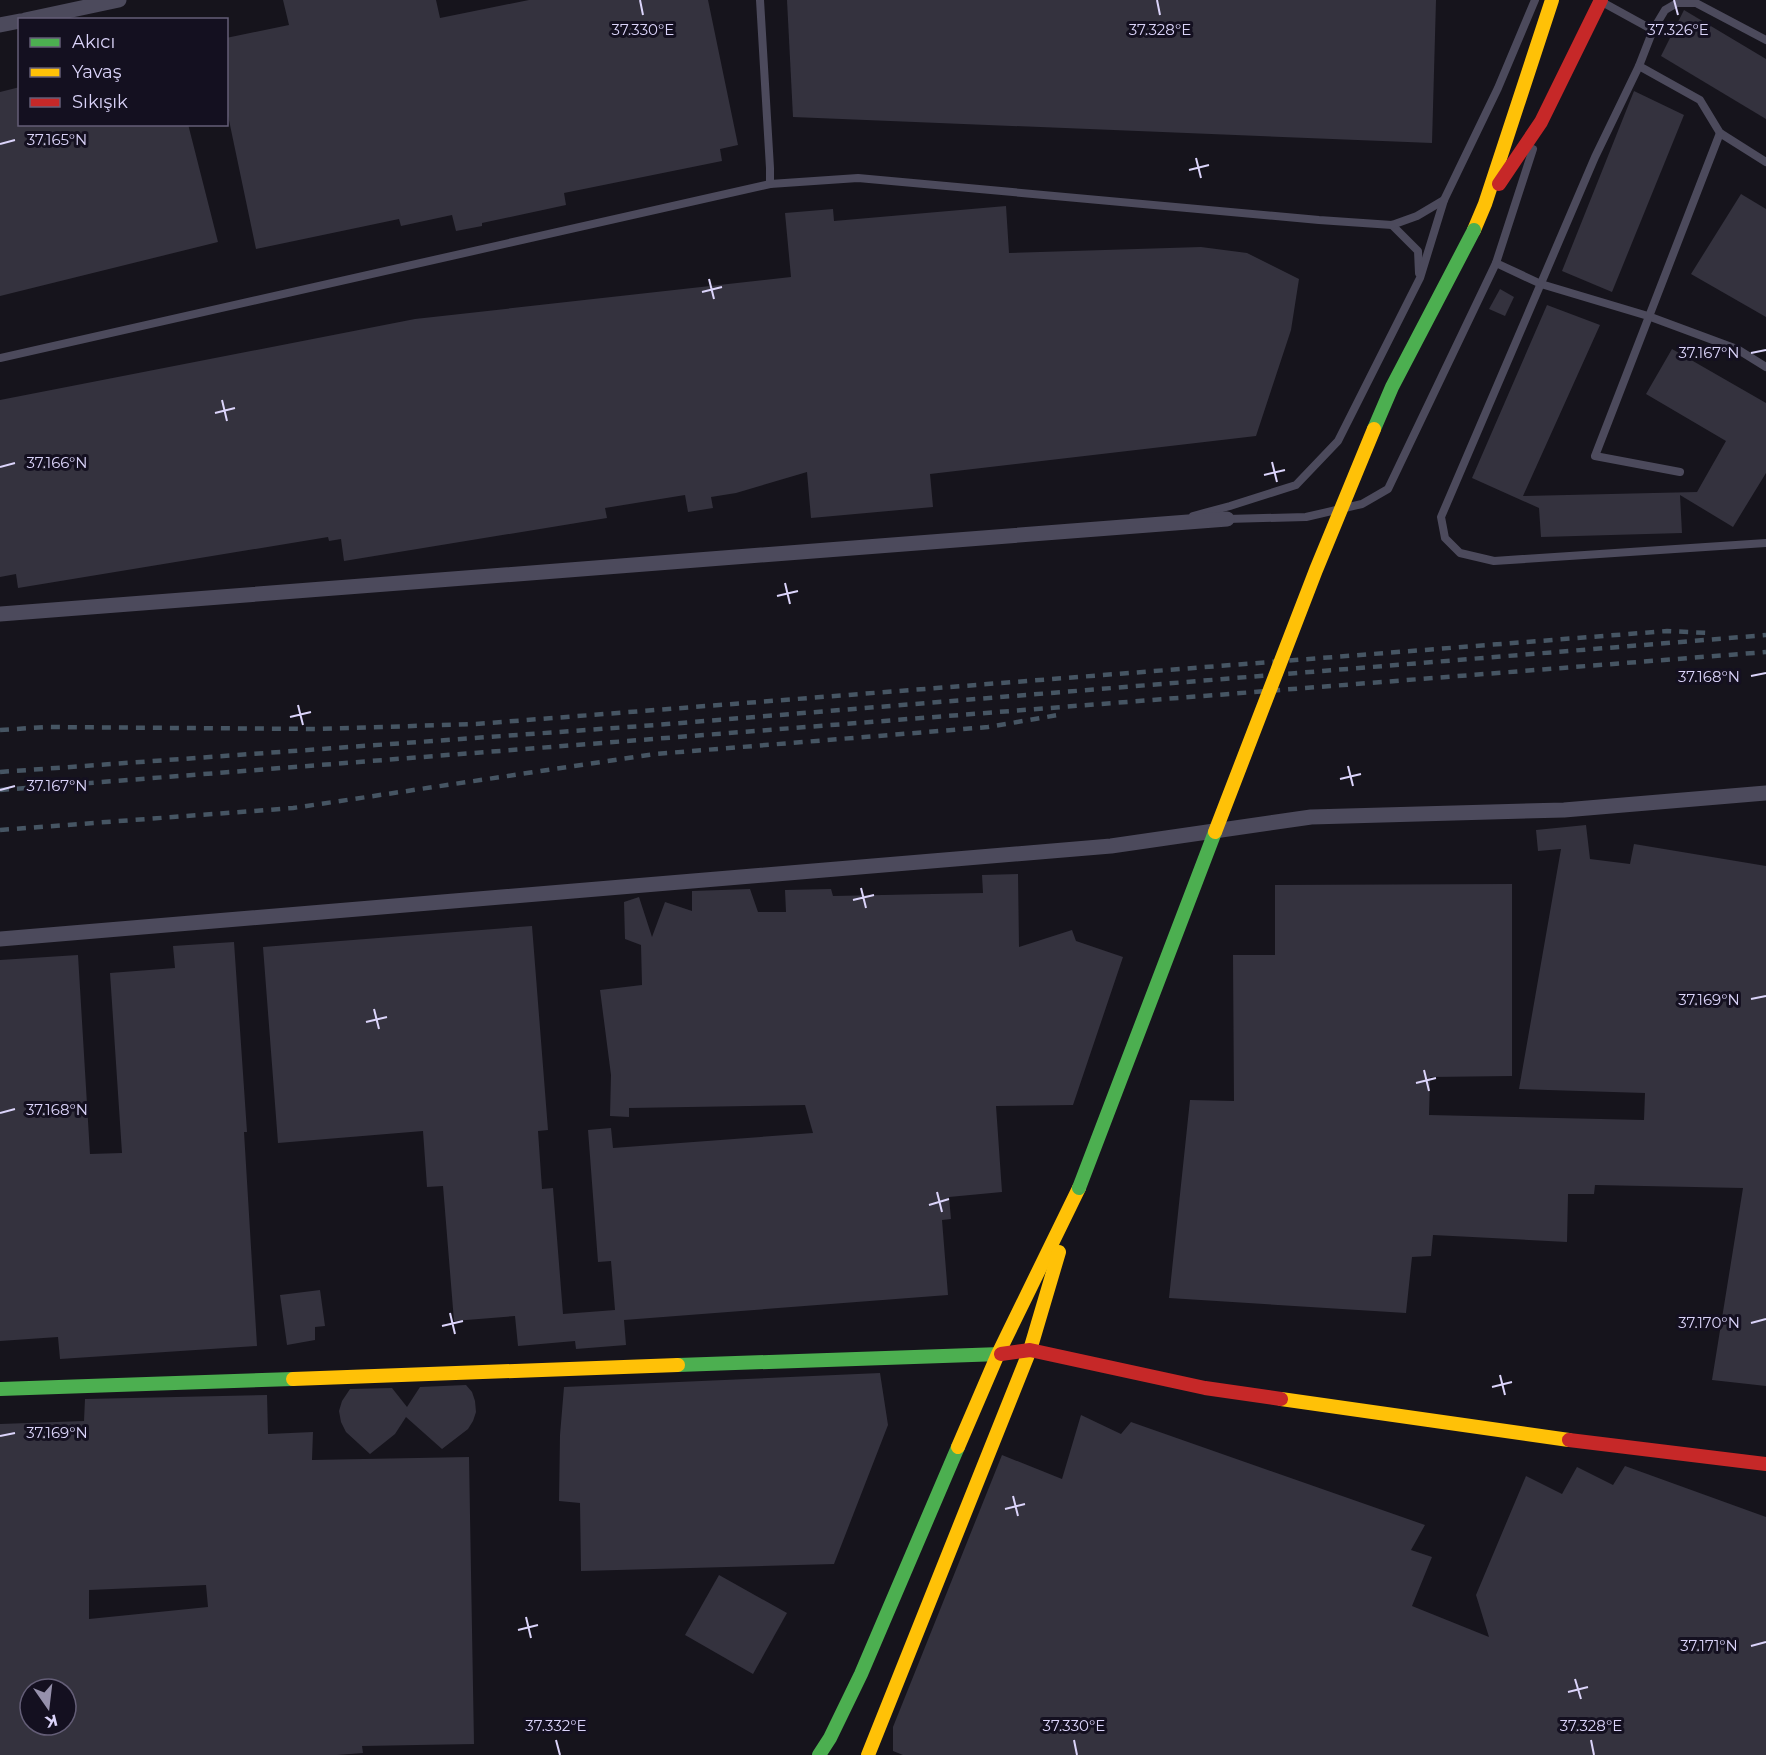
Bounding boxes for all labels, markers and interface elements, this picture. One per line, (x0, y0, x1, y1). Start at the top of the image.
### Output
legend (18, 18, 228, 126)
text: 37.330°E (612, 20, 674, 39)
text: 37.328°E (1129, 20, 1191, 39)
text: 37.326°E (1647, 20, 1709, 39)
text: Akıcı (72, 31, 115, 53)
text: Yavaş (72, 61, 122, 83)
text: Sıkışık (72, 91, 128, 113)
text: 37.165°N (27, 130, 87, 149)
text: 37.167°N (1678, 343, 1740, 362)
text: 37.166°N (26, 453, 88, 472)
text: 37.168°N (1678, 667, 1740, 686)
text: 37.167°N (26, 776, 88, 795)
text: 37.169°N (1678, 990, 1740, 1009)
text: 37.168°N (26, 1100, 88, 1119)
text: 37.170°N (1678, 1313, 1740, 1332)
text: 37.169°N (26, 1423, 88, 1442)
text: 37.171°N (1680, 1636, 1738, 1655)
north arrow (18, 1677, 78, 1737)
text: K (42, 1710, 60, 1732)
text: 37.332°E (525, 1716, 587, 1735)
text: 37.330°E (1043, 1716, 1105, 1735)
text: 37.328°E (1560, 1716, 1622, 1735)

